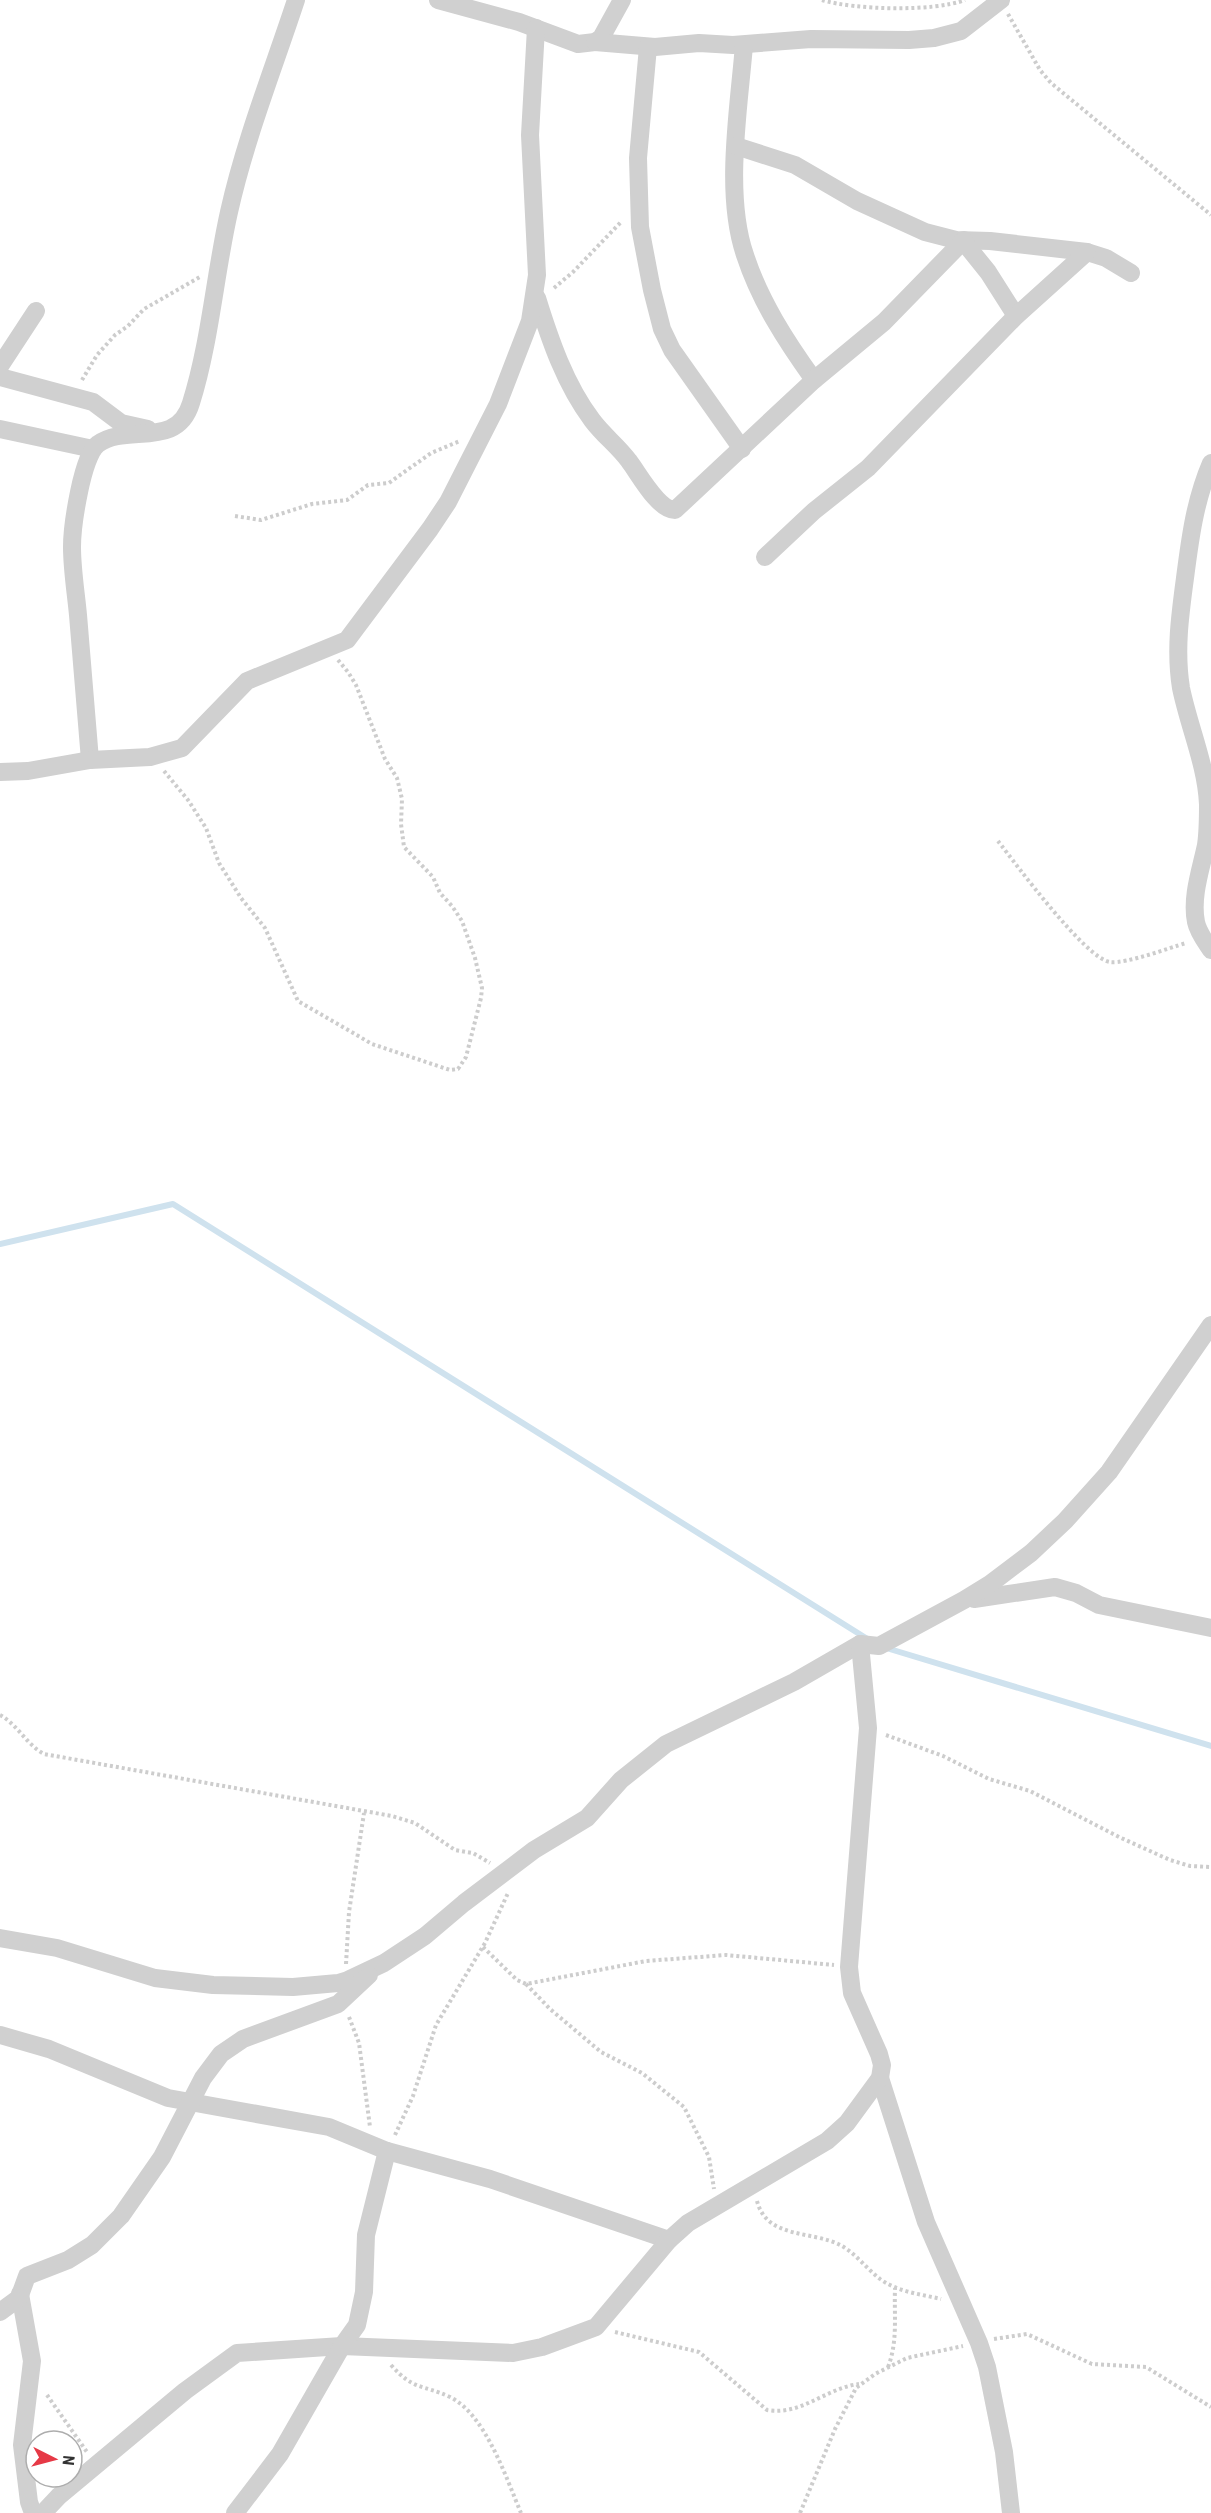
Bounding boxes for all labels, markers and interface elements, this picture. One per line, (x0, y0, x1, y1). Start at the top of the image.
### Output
north arrow (24, 2429, 84, 2489)
text: N (58, 2455, 78, 2466)

